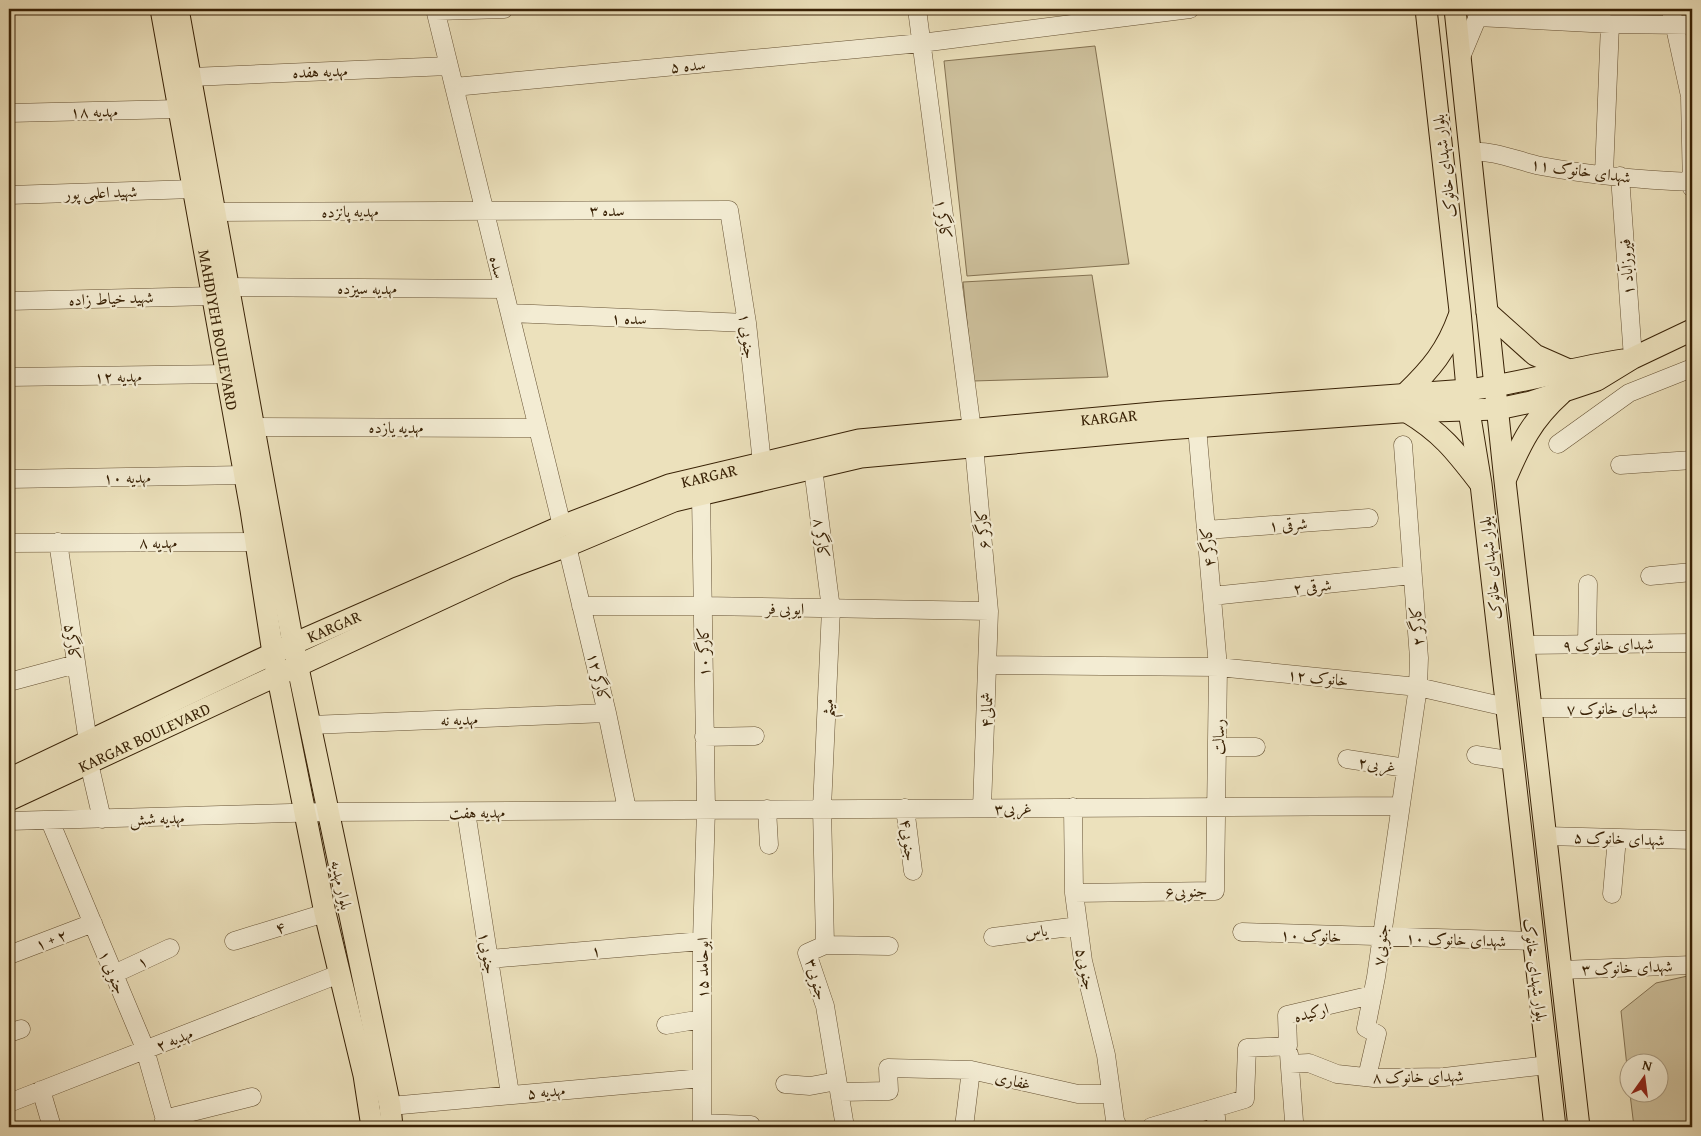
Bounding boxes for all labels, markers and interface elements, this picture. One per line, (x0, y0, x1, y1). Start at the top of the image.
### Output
street label: سده ۵ (669, 52, 707, 78)
street label: مهدیه هفده (292, 58, 348, 84)
street label: مهدیه ۱۸ (70, 99, 118, 123)
street label: بلوار شهدای خانوک (1426, 113, 1462, 219)
street label: شهدای خانوک ۱۱ (1529, 151, 1633, 189)
street label: شهید اعلمی پور (62, 179, 138, 205)
street label: کارگر ۱ (929, 197, 959, 241)
street label: سده ۳ (589, 198, 625, 222)
street label: مهدیه پانزده (321, 199, 379, 223)
street label: فیروزآباد ۱ (1612, 238, 1640, 296)
street label: MAHDIYEH BOULEVARD (192, 248, 245, 412)
street label: سده (484, 253, 512, 281)
street label: مهدیه سیزده (337, 276, 397, 300)
street label: شهید خیاط زاده (68, 285, 154, 311)
street label: سده ۱ (611, 305, 647, 331)
street label: ۱ جنوبی (733, 312, 763, 360)
street label: مهدیه ۱۲ (94, 364, 142, 388)
street label: KARGAR (1080, 402, 1139, 432)
street label: مهدیه یازده (369, 415, 423, 439)
street label: KARGAR (679, 457, 740, 494)
street label: مهدیه ۱۰ (103, 465, 151, 489)
street label: کارگر ۶ (968, 508, 996, 550)
street label: شرقی ۱ (1268, 511, 1308, 537)
street label: بلوار شهدای خانوک (1473, 515, 1507, 621)
street label: کارگر ۸ (808, 516, 836, 560)
street label: کارگر ۴ (1193, 526, 1221, 568)
street label: مهدیه ۸ (139, 530, 177, 554)
street label: شرقی ۲ (1292, 572, 1332, 600)
street label: ایوبی فر (763, 596, 805, 620)
street label: KARGAR (303, 603, 365, 648)
street label: کارگر ۲ (1403, 605, 1429, 647)
street label: کارگر۵ (59, 622, 87, 662)
street label: کارگر ۱۰ (691, 627, 715, 677)
street label: شهدای خانوک ۹ (1562, 631, 1654, 657)
street label: کارگر ۱۲ (581, 650, 617, 704)
street label: خانوک ۱۲ (1286, 662, 1350, 692)
street label: شمالی۴ (973, 692, 999, 728)
street label: KARGAR BOULEVARD (74, 696, 214, 778)
street label: شهدای خانوک ۷ (1566, 696, 1658, 720)
street label: میثم (815, 698, 844, 718)
street label: مهدیه نه (440, 706, 478, 732)
street label: رسالت (1206, 719, 1230, 755)
street label: غربی۲ (1357, 749, 1397, 779)
street label: غربی۳ (994, 796, 1032, 820)
street label: مهدیه هفت (449, 800, 505, 824)
street label: مهدیه شش (129, 805, 185, 831)
street label: جنوبی۴ (895, 818, 923, 862)
street label: شهدای خانوک ۵ (1573, 824, 1665, 852)
street label: بلوار مهدیه (325, 858, 359, 912)
street label: جنوبی۶ (1164, 878, 1208, 904)
street label: ۴ (272, 914, 288, 940)
street label: بلوار شهدای خانوک (1518, 917, 1554, 1023)
street label: یاس (1023, 918, 1050, 944)
street label: ۱ + ۲ (32, 922, 70, 956)
street label: خانوک ۱۰ (1280, 922, 1342, 948)
street label: جنوبی۷ (1366, 923, 1394, 967)
street label: شهدای خانوک ۱۰ (1405, 925, 1507, 953)
street label: جنوبی۱ (473, 930, 503, 976)
street label: ابوحامد ۱۵ (690, 937, 714, 999)
street label: ۱ (590, 938, 602, 962)
street label: ۱ جنوبی (93, 946, 133, 998)
street label: جنوبی۵ (1070, 946, 1102, 992)
street label: ۱ (133, 948, 151, 974)
street label: شهدای خانوک ۳ (1581, 953, 1673, 981)
street label: جنوبی۳ (800, 955, 834, 1003)
street label: ارکیده (1291, 996, 1331, 1028)
street label: مهدیه ۲ (152, 1021, 196, 1057)
north arrow (1618, 1054, 1668, 1104)
text: N (1640, 1055, 1655, 1076)
street label: شهدای خانوک ۸ (1372, 1063, 1464, 1089)
street label: غفاری (993, 1064, 1033, 1096)
street label: مهدیه ۵ (526, 1077, 566, 1105)

